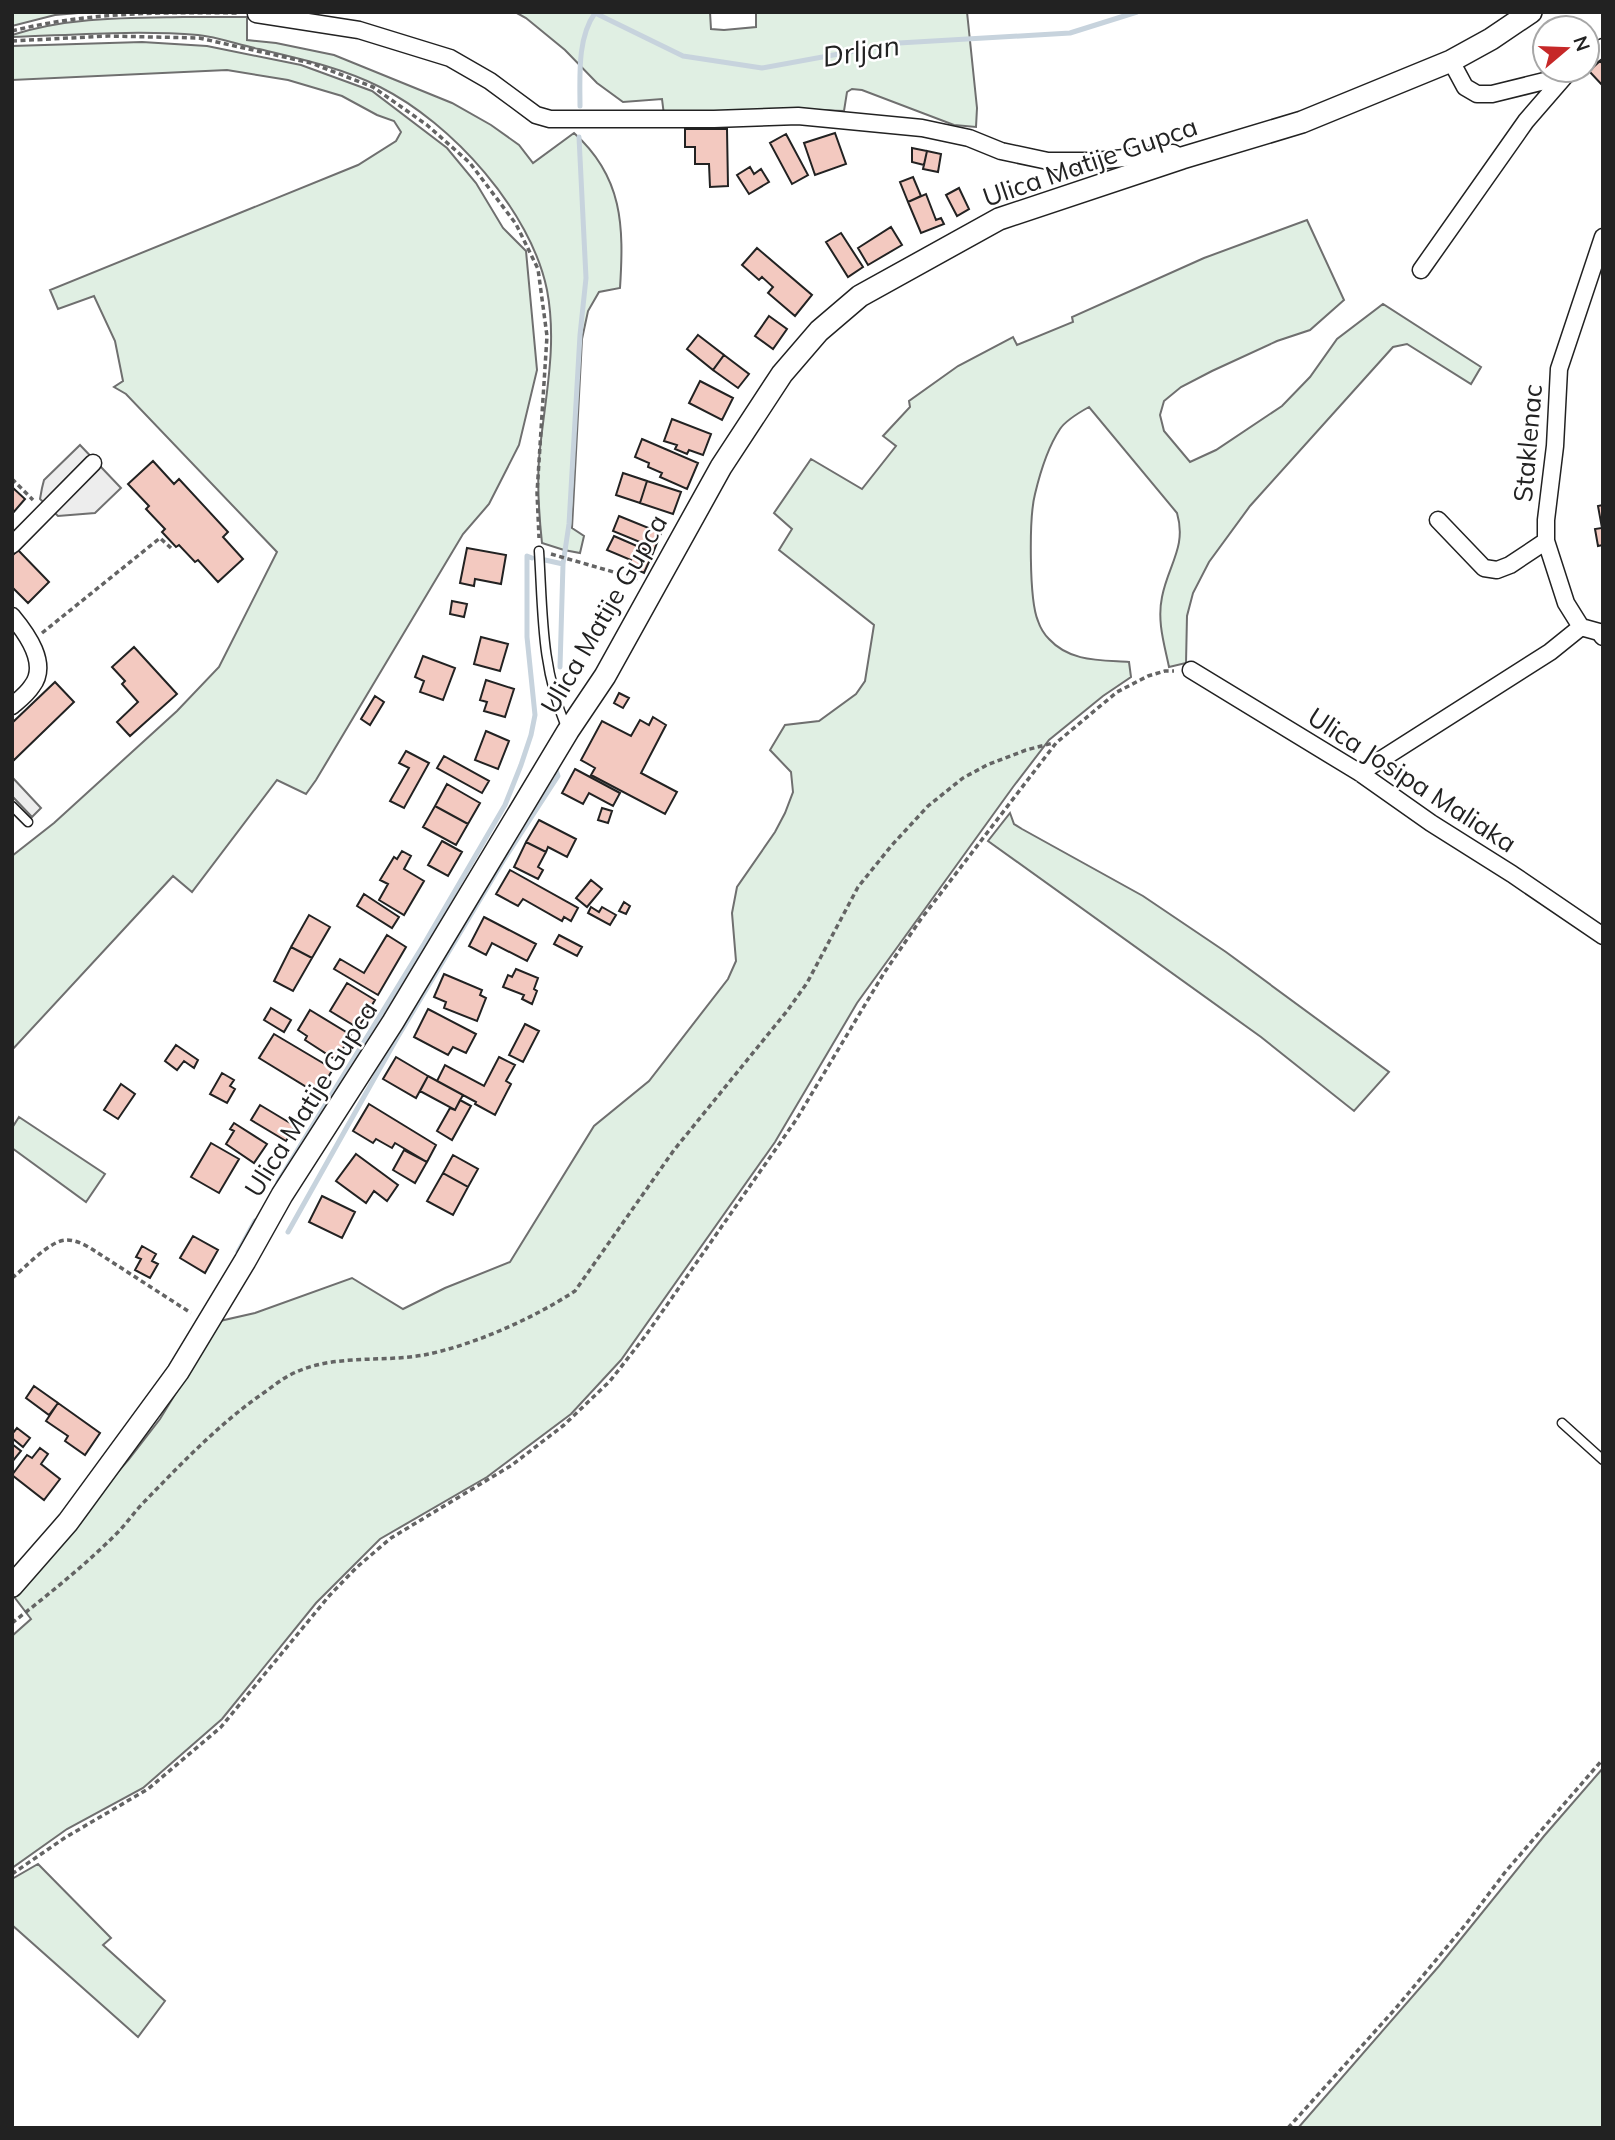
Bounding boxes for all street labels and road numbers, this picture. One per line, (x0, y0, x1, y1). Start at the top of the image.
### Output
street label: Ulica Matije Gupca (978, 109, 1201, 214)
street label: Staklenac (1506, 383, 1549, 503)
street label: Ulica Matije Gupca (533, 508, 674, 719)
street label: Ulica Josipa Maliaka (1302, 700, 1523, 859)
street label: Ulica Matije Gupca (237, 995, 384, 1203)

